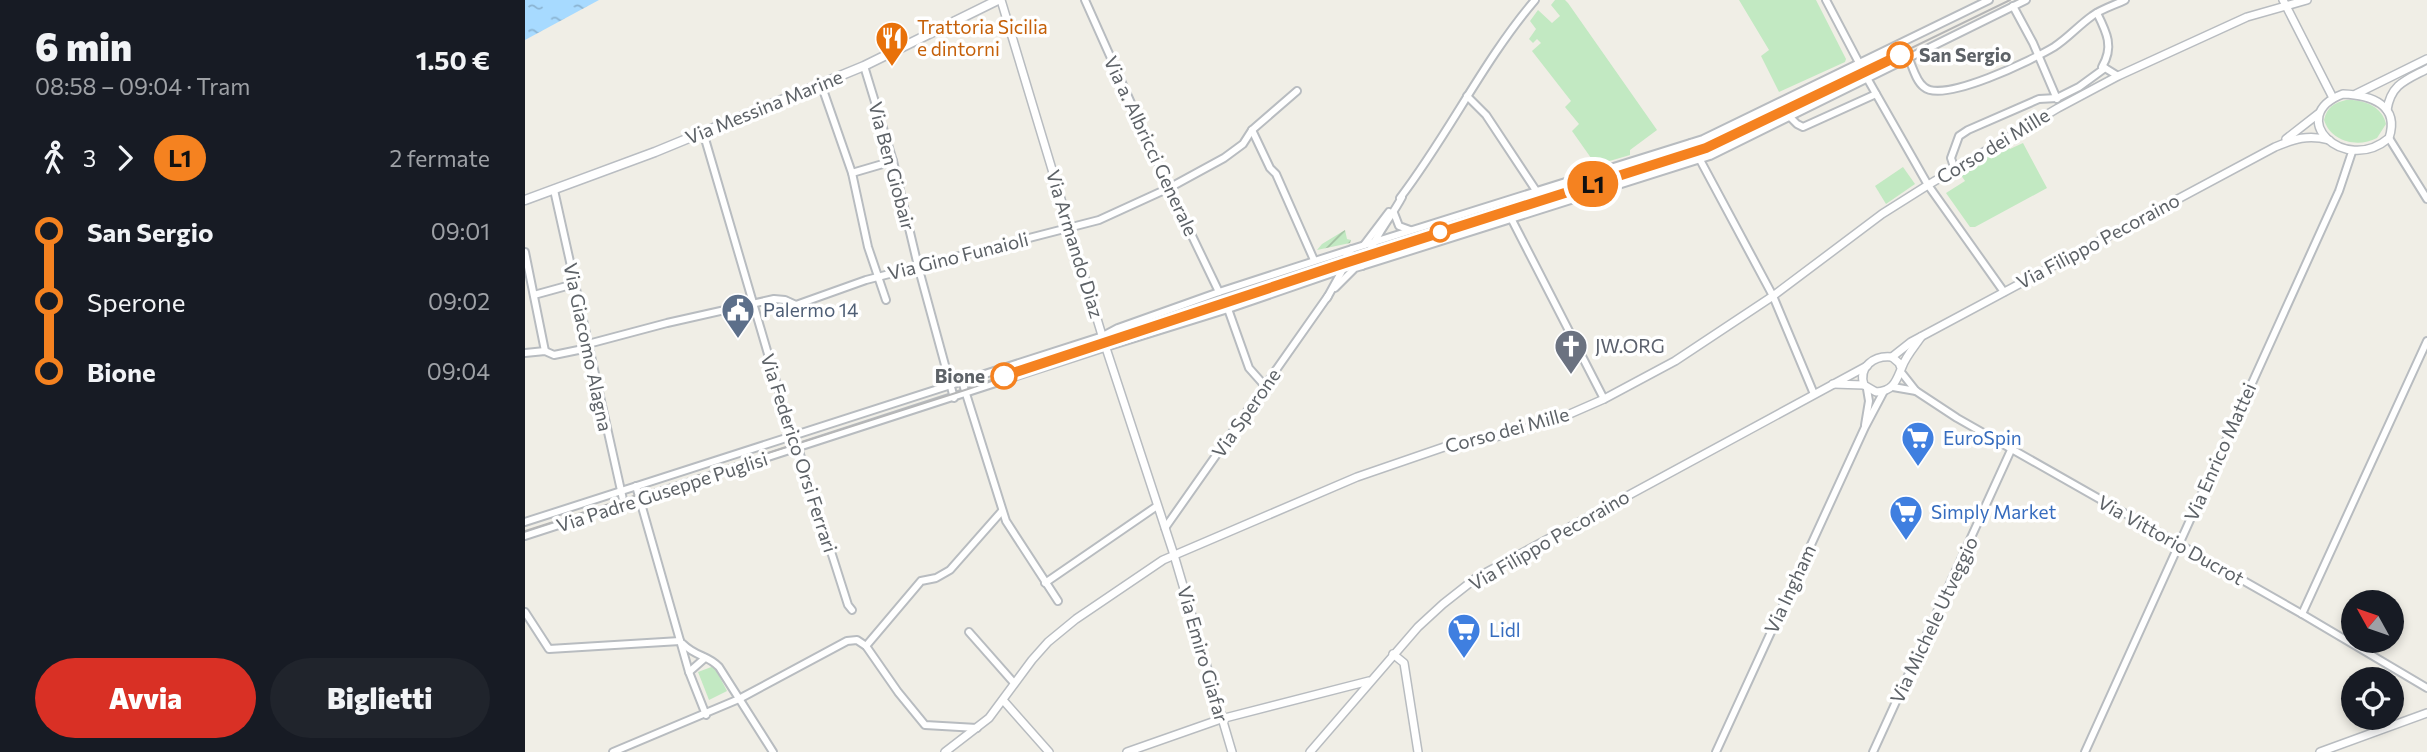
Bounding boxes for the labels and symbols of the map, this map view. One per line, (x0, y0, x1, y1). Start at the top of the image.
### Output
place label: Trattoria Sicilia e dintorni (917, 15, 1048, 60)
restaurant icon: Trattoria Sicilia e dintorni (873, 19, 911, 68)
marker: San Sergio (1887, 42, 1913, 68)
place label: San Sergio (1919, 43, 2011, 66)
street label: Via a. Albricci Generale (1100, 52, 1203, 239)
street label: Via Messina Marine (682, 64, 846, 149)
street label: Via Ben Giobair (864, 99, 921, 233)
street label: Corso dei Mille (1932, 103, 2053, 188)
line badge: L1 (1561, 161, 1625, 207)
street label: Via Armando Diaz (1042, 167, 1109, 321)
street label: Via Filippo Pecoraino (2012, 188, 2183, 293)
unlabelled marker (1430, 222, 1450, 242)
street label: Via Gino Funaioli (885, 227, 1031, 284)
street label: Via Giacomo Alagna (559, 261, 618, 433)
public building icon: Palermo 14 (719, 291, 757, 340)
place label: Palermo 14 (763, 298, 858, 321)
church icon: JW.ORG (1552, 327, 1590, 376)
place label: JW.ORG (1595, 334, 1665, 357)
street label: Via Federico Orsi Ferrari (756, 351, 843, 555)
marker: Bione (991, 363, 1017, 389)
place label: Bione (935, 364, 985, 387)
street label: Via Sperone (1207, 364, 1285, 462)
street label: Via Enrico Mattei (2179, 379, 2260, 524)
street label: Corso dei Mille (1442, 402, 1571, 457)
supermarket icon: EuroSpin (1899, 419, 1937, 468)
place label: EuroSpin (1943, 426, 2022, 449)
street label: Via Padre Guseppe Puglisi (553, 446, 770, 537)
street label: Via Filippo Pecoraino (1464, 484, 1633, 595)
street label: Via Vittorio Ducrot (2094, 490, 2249, 589)
supermarket icon: Simply Market (1887, 493, 1925, 542)
place label: Simply Market (1931, 500, 2056, 523)
street label: Via Michele Utveggio (1885, 533, 1982, 707)
street label: Via Ingham (1759, 541, 1820, 637)
street label: Via Emiro Giafar (1173, 583, 1234, 725)
north arrow (2341, 590, 2405, 653)
supermarket icon: Lidl (1445, 611, 1483, 660)
place label: Lidl (1489, 618, 1521, 641)

